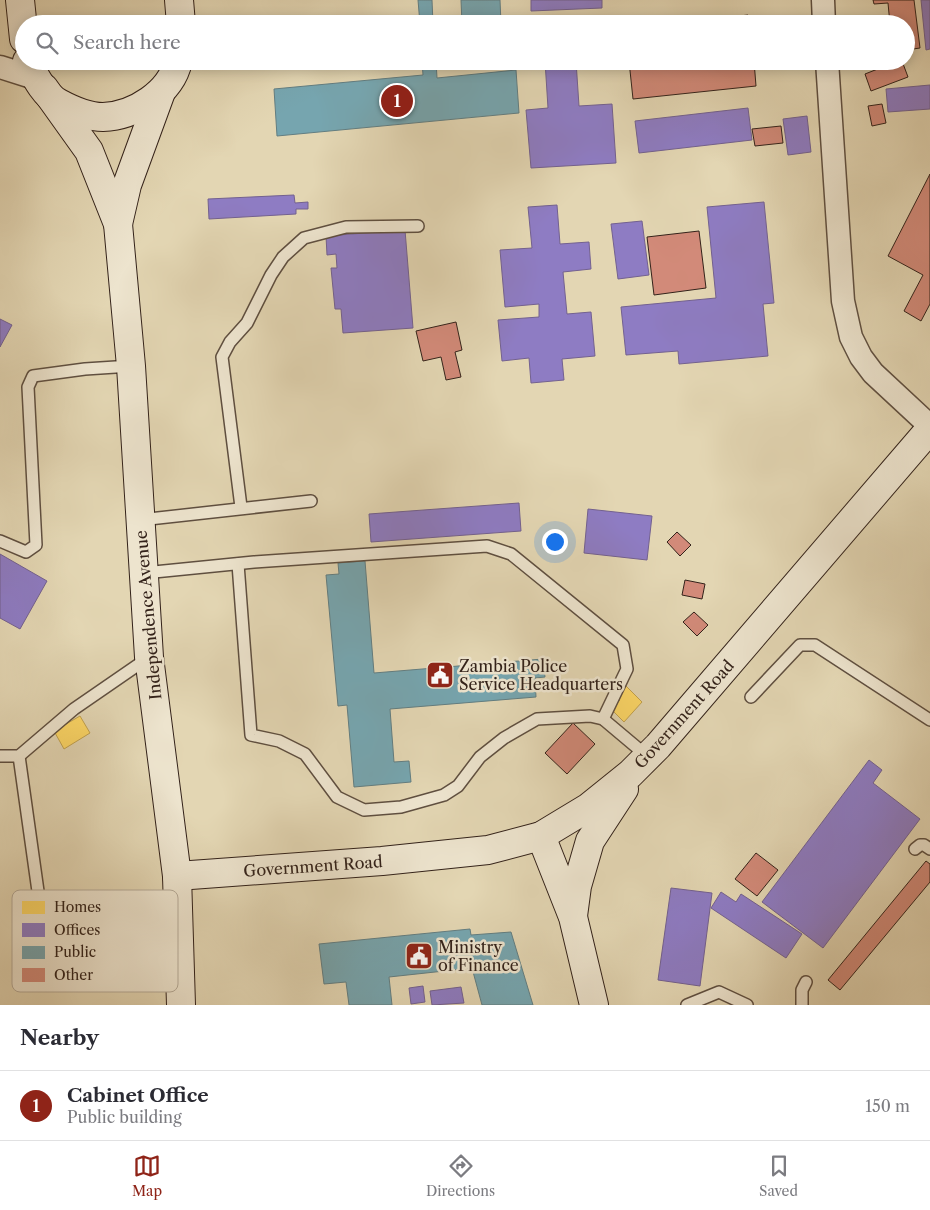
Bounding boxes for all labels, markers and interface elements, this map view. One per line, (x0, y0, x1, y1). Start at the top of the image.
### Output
search box (15, 15, 915, 70)
icon: search (33, 29, 61, 57)
text: Search here (73, 31, 181, 54)
pin: 1 (381, 82, 413, 120)
street label: Independence Avenue (131, 529, 165, 701)
your location (542, 529, 568, 555)
street label: Government Road (630, 655, 738, 773)
place label: Zambia Police Service Headquarters (459, 656, 623, 694)
public building icon: Zambia Police Service Headquarters (425, 660, 455, 690)
street label: Government Road (243, 851, 384, 881)
legend (12, 890, 178, 992)
text: Homes (54, 898, 101, 916)
text: Offices (54, 921, 100, 939)
place label: Ministry of Finance (438, 937, 519, 975)
public building icon: Ministry of Finance (404, 941, 434, 971)
text: Public (54, 943, 96, 961)
text: Other (54, 966, 93, 984)
text: Nearby (20, 1025, 99, 1050)
text: Cabinet Office (67, 1084, 209, 1107)
text: 1 (32, 1096, 40, 1116)
text: 150 m (865, 1096, 910, 1116)
text: Public building (67, 1107, 182, 1127)
tab: Map (132, 1152, 162, 1200)
tab: Directions (426, 1152, 495, 1200)
tab: Saved (759, 1152, 798, 1200)

